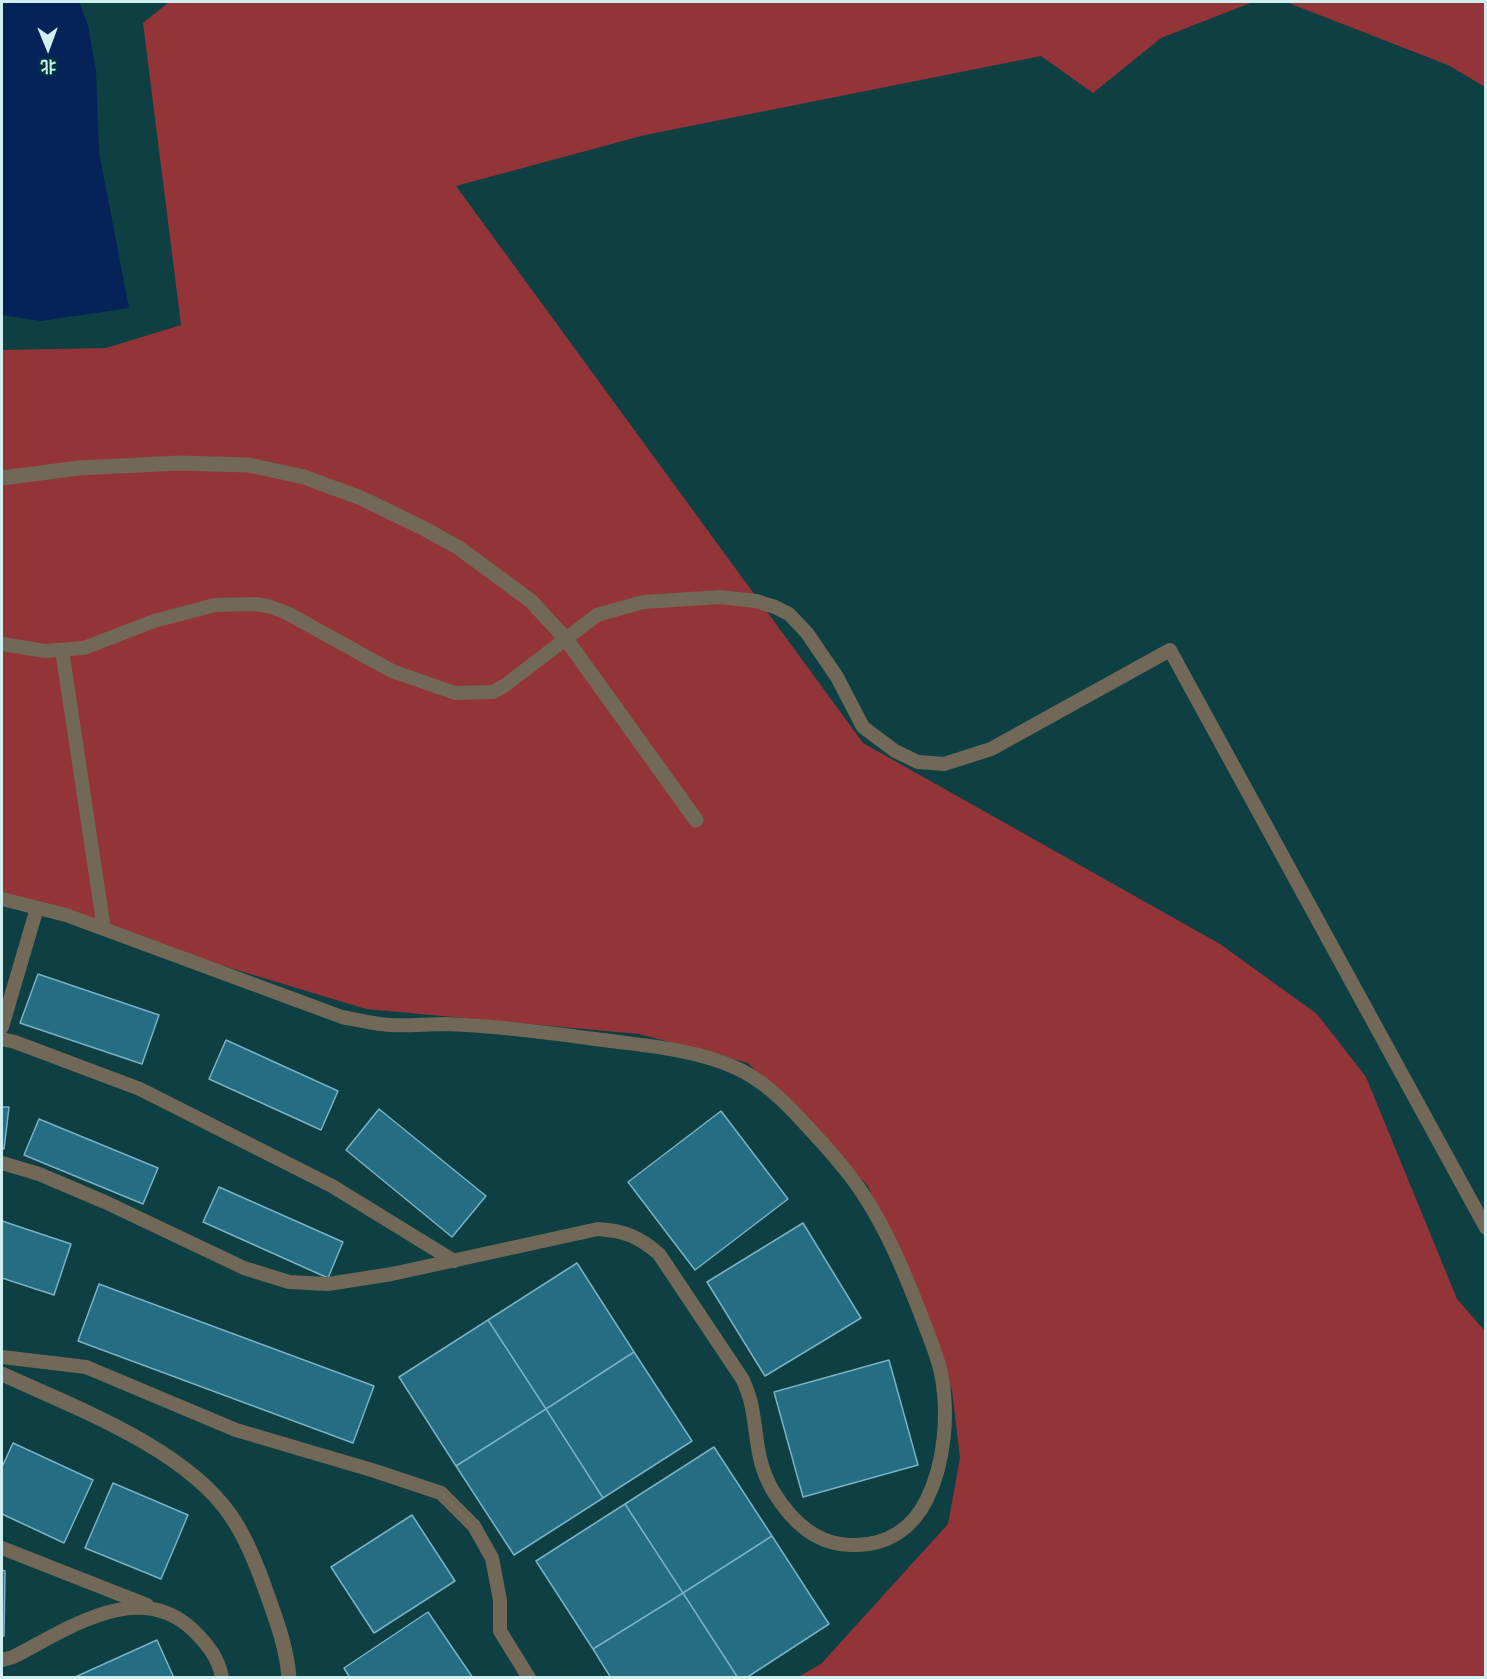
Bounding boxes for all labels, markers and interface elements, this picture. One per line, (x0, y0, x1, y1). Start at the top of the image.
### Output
north arrow (18, 18, 78, 78)
text: 北 (40, 55, 57, 78)

